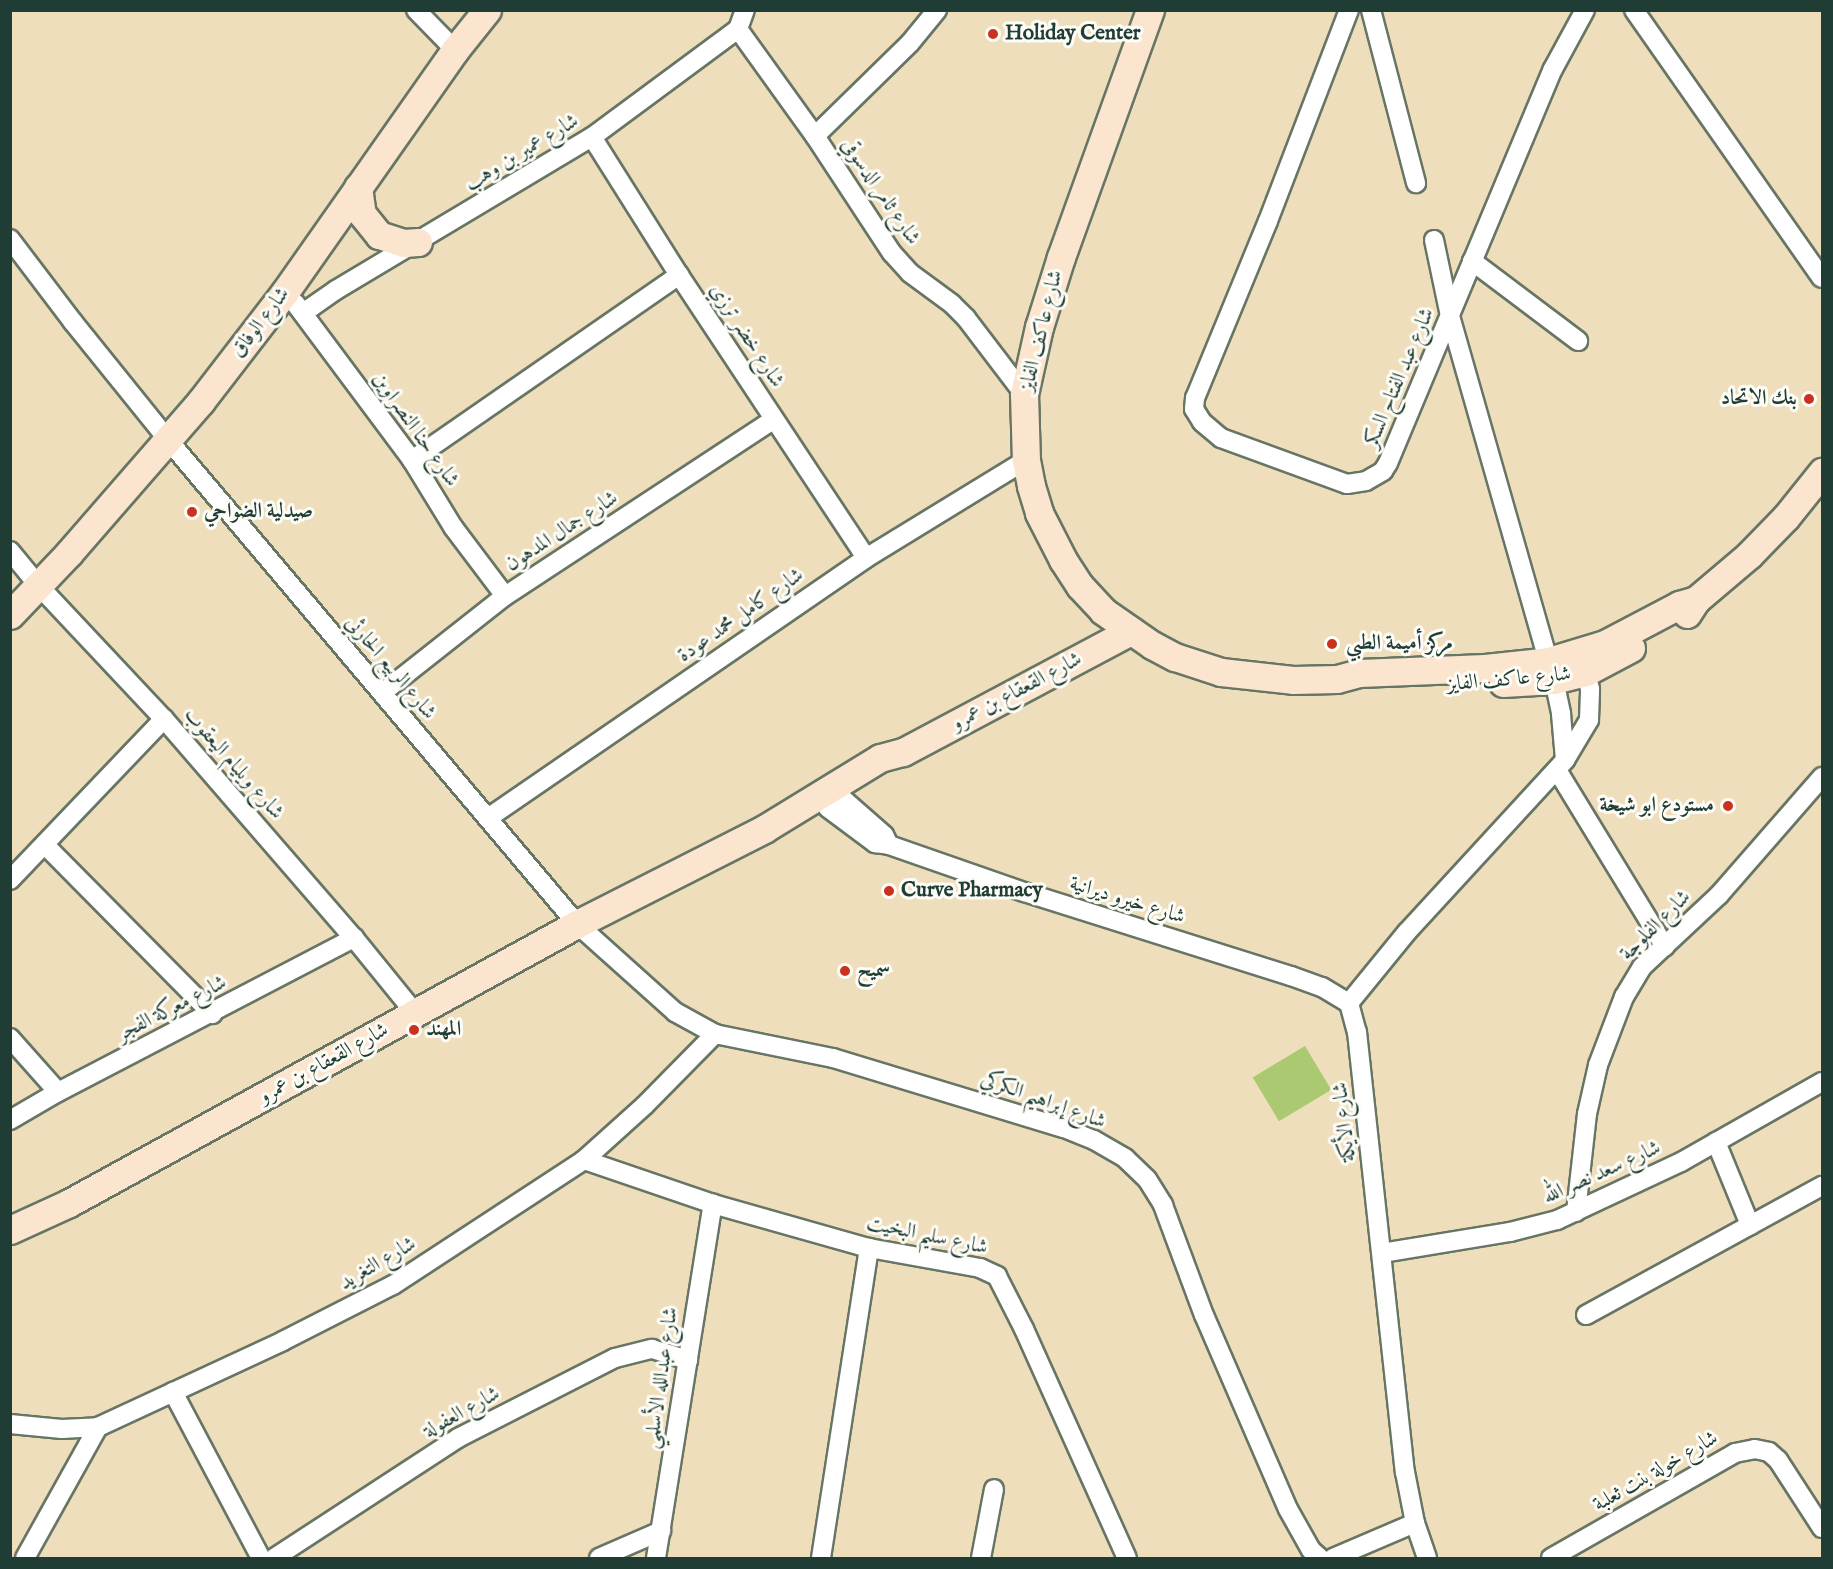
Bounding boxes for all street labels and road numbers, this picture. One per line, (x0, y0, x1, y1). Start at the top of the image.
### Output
street label: شارع عمير بن وهب (460, 109, 584, 197)
street label: شارع ثامر الدسوقي (835, 134, 925, 250)
street label: شارع عاكف الفايز (1015, 268, 1069, 394)
street label: شارع خضر ترزي (703, 279, 789, 393)
street label: شارع الوفاق (226, 283, 296, 363)
street label: شارع عبد الفتاح السكر (1359, 304, 1441, 452)
street label: شارع حنا النصراوين (366, 368, 464, 492)
street label: شارع جمال المدهون (501, 486, 623, 578)
street label: شارع كامل محمد عودة (673, 563, 809, 669)
street label: شارع الربيع الحارثي (339, 611, 441, 725)
street label: شارع القعقاع بن عمرو (947, 647, 1087, 737)
street label: شارع عاكف الفايز (1446, 662, 1572, 698)
street label: شارع ويليام اليعقوب (178, 703, 288, 825)
street label: شارع خيرو ديرانية (1066, 871, 1188, 931)
street label: شارع الفلوجة (1615, 885, 1697, 967)
street label: شارع معركة الفجر (113, 971, 231, 1047)
street label: شارع القعقاع بن عمرو (255, 1018, 393, 1110)
street label: شارع إبراهيم الكركي (977, 1067, 1109, 1135)
street label: شارع الأيكة (1328, 1081, 1362, 1163)
street label: شارع سعد نصر الله (1539, 1136, 1665, 1210)
street label: شارع سليم البخيت (864, 1211, 990, 1261)
street label: شارع التغريد (335, 1232, 421, 1296)
street label: شارع عبدالله الأسلمي (640, 1306, 684, 1450)
street label: شارع العفولة (419, 1382, 505, 1444)
street label: شارع خولة بنت ثعلبة (1589, 1426, 1723, 1518)

